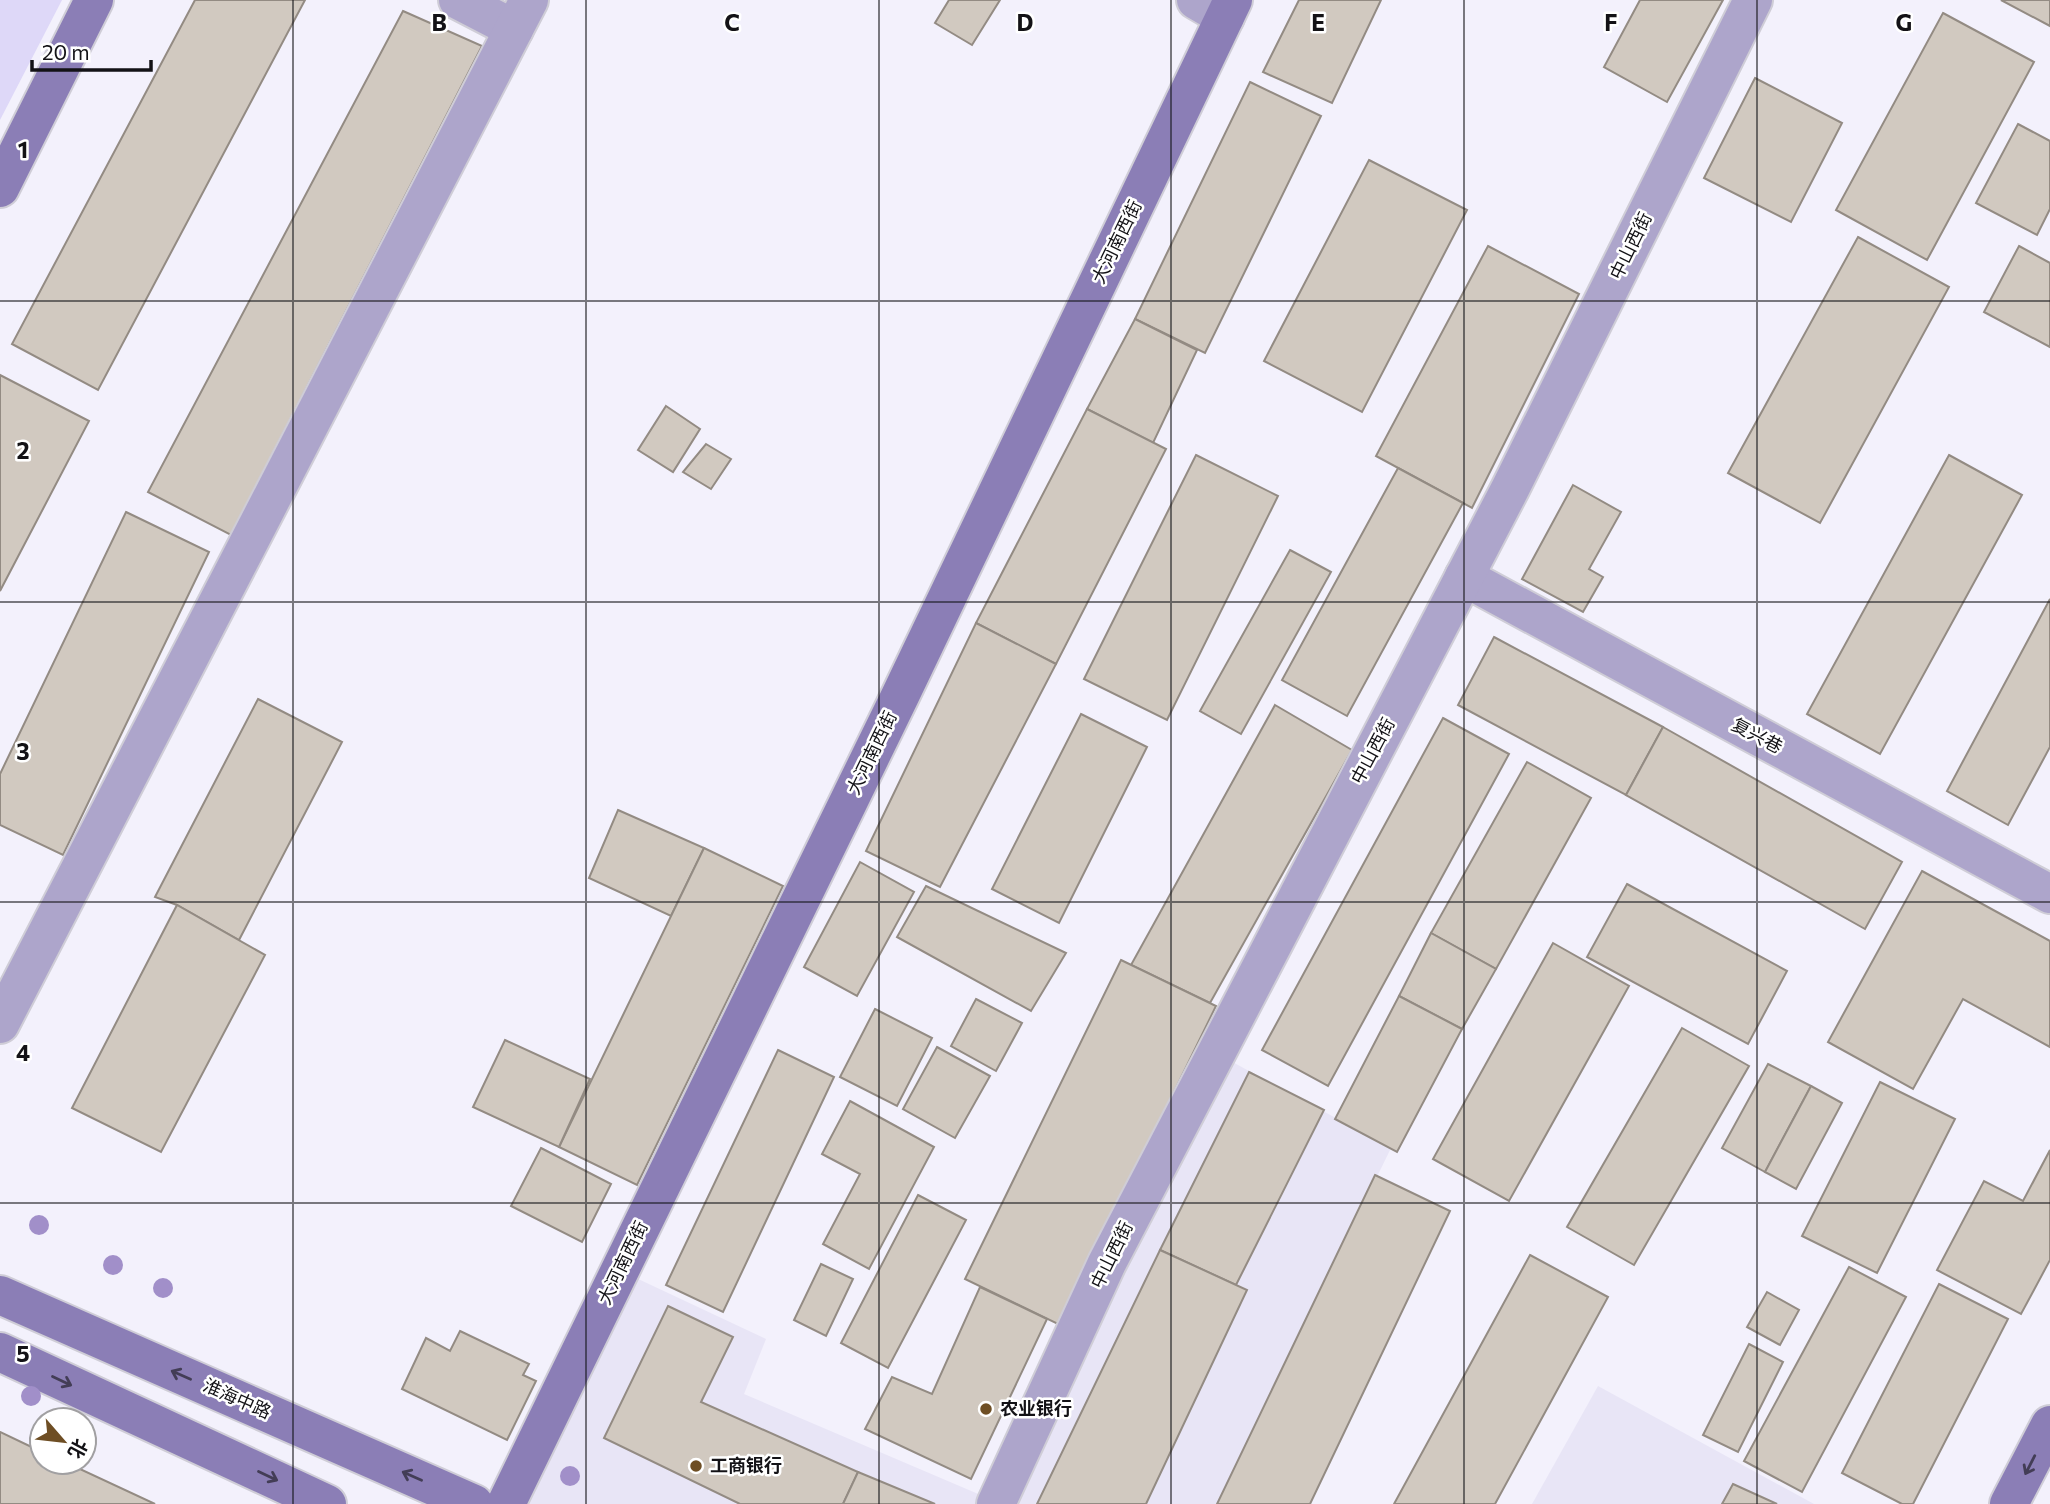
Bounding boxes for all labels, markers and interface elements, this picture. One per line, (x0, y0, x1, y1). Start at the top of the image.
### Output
text: B (431, 8, 447, 36)
text: C (724, 8, 740, 36)
text: D (1017, 8, 1034, 36)
text: E (1311, 8, 1325, 36)
text: F (1604, 8, 1618, 36)
text: G (1896, 8, 1912, 36)
scale bar (32, 28, 150, 72)
text: 20 m (42, 39, 90, 64)
text: 1 (18, 135, 28, 163)
street label: 大河南西街 (1086, 196, 1146, 287)
street label: 中山西街 (1604, 208, 1656, 283)
text: 2 (16, 436, 30, 464)
street label: 大河南西街 (841, 707, 901, 798)
street label: 复兴巷 (1728, 713, 1786, 758)
street label: 中山西街 (1346, 714, 1399, 787)
text: 3 (16, 737, 30, 765)
text: 4 (16, 1038, 30, 1066)
street label: 大河南西街 (592, 1217, 652, 1308)
street label: 中山西街 (1085, 1217, 1137, 1292)
text: 5 (16, 1339, 30, 1367)
one-way arrow (171, 1368, 192, 1381)
street label: 淮海中路 (200, 1373, 275, 1423)
one-way arrow (51, 1374, 72, 1388)
place label: 农业银行 (1000, 1397, 1072, 1419)
marker: 农业银行 (978, 1401, 994, 1417)
north arrow (28, 1406, 98, 1476)
text: 北 (64, 1435, 93, 1463)
place label: 工商银行 (710, 1454, 782, 1476)
one-way arrow (2022, 1454, 2036, 1474)
marker: 工商银行 (688, 1458, 704, 1474)
one-way arrow (402, 1469, 423, 1482)
one-way arrow (257, 1470, 278, 1484)

